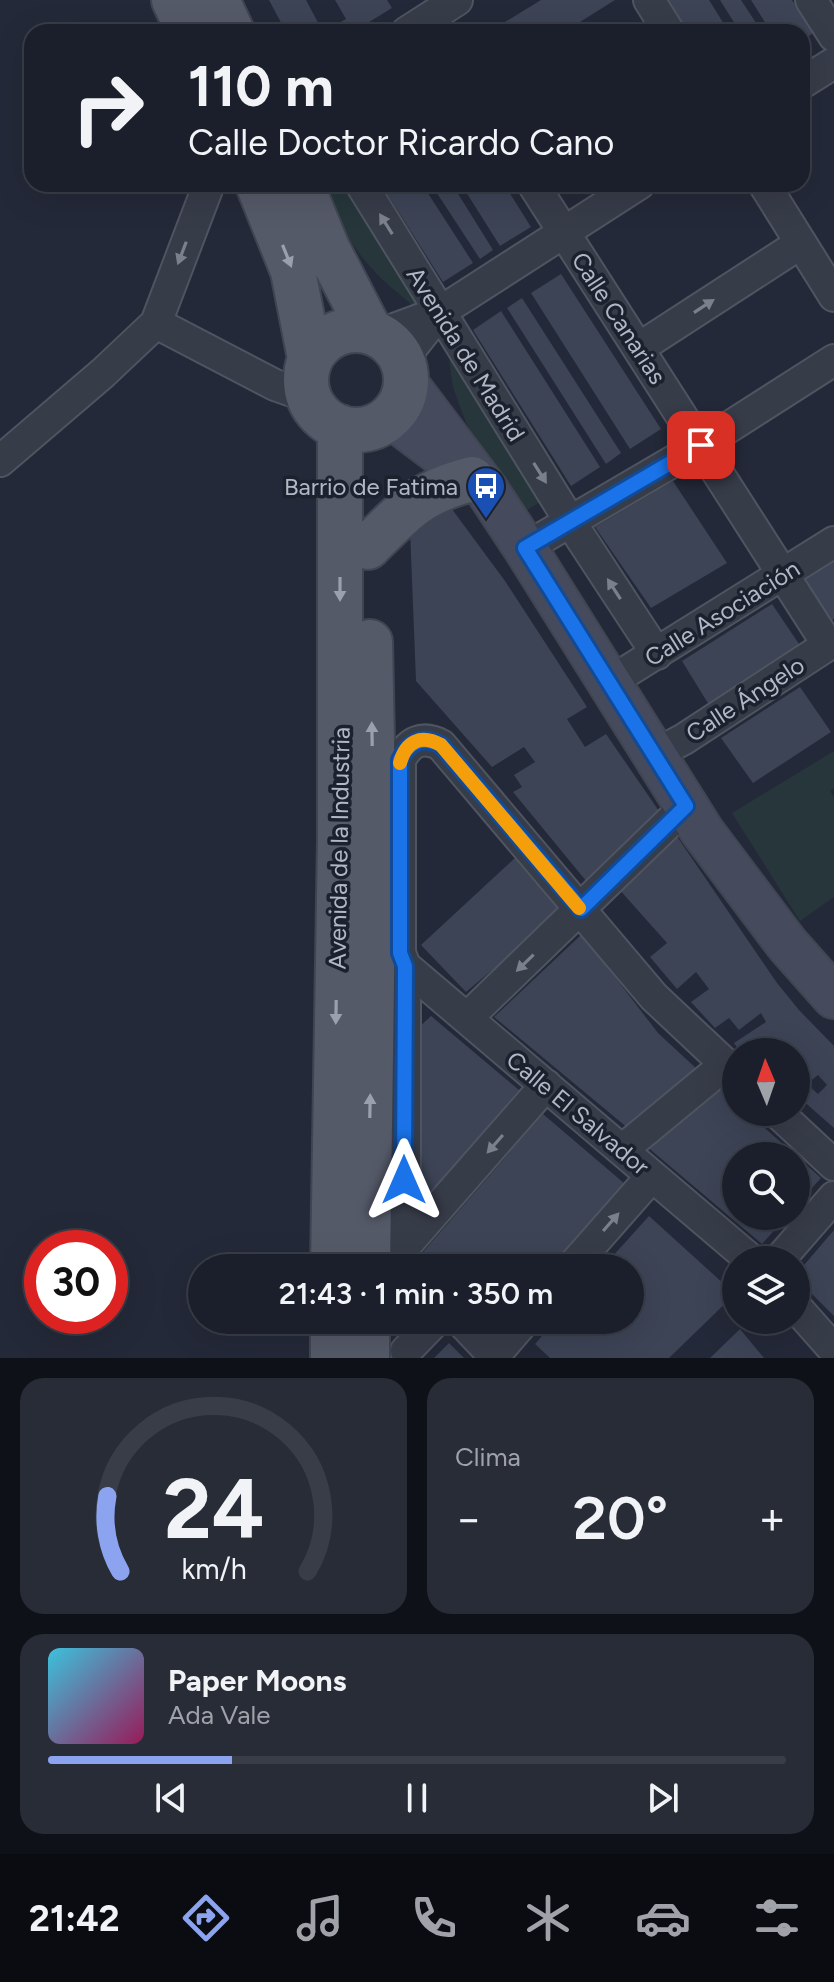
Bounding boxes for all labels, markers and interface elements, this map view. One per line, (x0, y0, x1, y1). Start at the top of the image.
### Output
text: 110 m (188, 53, 334, 120)
icon: right (56, 56, 160, 160)
text: Calle Doctor Ricardo Cano (188, 121, 614, 164)
one-way arrow (379, 213, 393, 235)
one-way arrow (175, 242, 188, 266)
one-way arrow (281, 244, 294, 268)
street label: Calle Canarias (566, 247, 672, 389)
street label: Avenida de Madrid (401, 262, 531, 446)
one-way arrow (693, 299, 715, 313)
pin (667, 411, 735, 479)
icon: arrive (679, 423, 723, 467)
one-way arrow (532, 462, 546, 484)
bus stop icon: Barrio de Fatima (465, 465, 507, 520)
place label: Barrio de Fatima (284, 472, 458, 501)
street label: Calle Asociación (639, 554, 805, 672)
one-way arrow (334, 577, 346, 602)
one-way arrow (607, 578, 622, 600)
street label: Calle Ángelo (680, 650, 810, 748)
one-way arrow (365, 721, 378, 746)
street label: Avenida de la Industria (322, 726, 356, 970)
one-way arrow (515, 954, 534, 972)
one-way arrow (330, 1000, 343, 1025)
north arrow (722, 1038, 810, 1126)
map controls (722, 1038, 810, 1334)
street label: Calle El Salvador (501, 1045, 655, 1181)
one-way arrow (364, 1093, 376, 1118)
one-way arrow (487, 1134, 504, 1154)
position arrow (362, 1138, 446, 1222)
button: search (722, 1142, 810, 1230)
one-way arrow (602, 1212, 620, 1231)
speed limit sign: 30 (24, 1230, 128, 1334)
button: layers (722, 1246, 810, 1334)
text: 21:43 · 1 min · 350 m (279, 1275, 553, 1312)
text: Clima (455, 1441, 521, 1473)
text: 24 (163, 1459, 264, 1559)
text: 20° (573, 1482, 668, 1554)
text: − (455, 1492, 482, 1545)
text: + (759, 1492, 786, 1545)
text: km/h (181, 1552, 246, 1586)
text: Paper Moons (168, 1662, 347, 1699)
text: Ada Vale (168, 1699, 271, 1731)
icon: previous (149, 1776, 193, 1820)
icon: pause (395, 1776, 439, 1820)
icon: next (641, 1776, 685, 1820)
icon: directions (178, 1890, 234, 1946)
icon: music (292, 1890, 348, 1946)
icon: phone (406, 1890, 462, 1946)
icon: climate (520, 1890, 576, 1946)
icon: car (635, 1890, 691, 1946)
icon: filters (749, 1890, 805, 1946)
text: 21:42 (29, 1897, 120, 1940)

